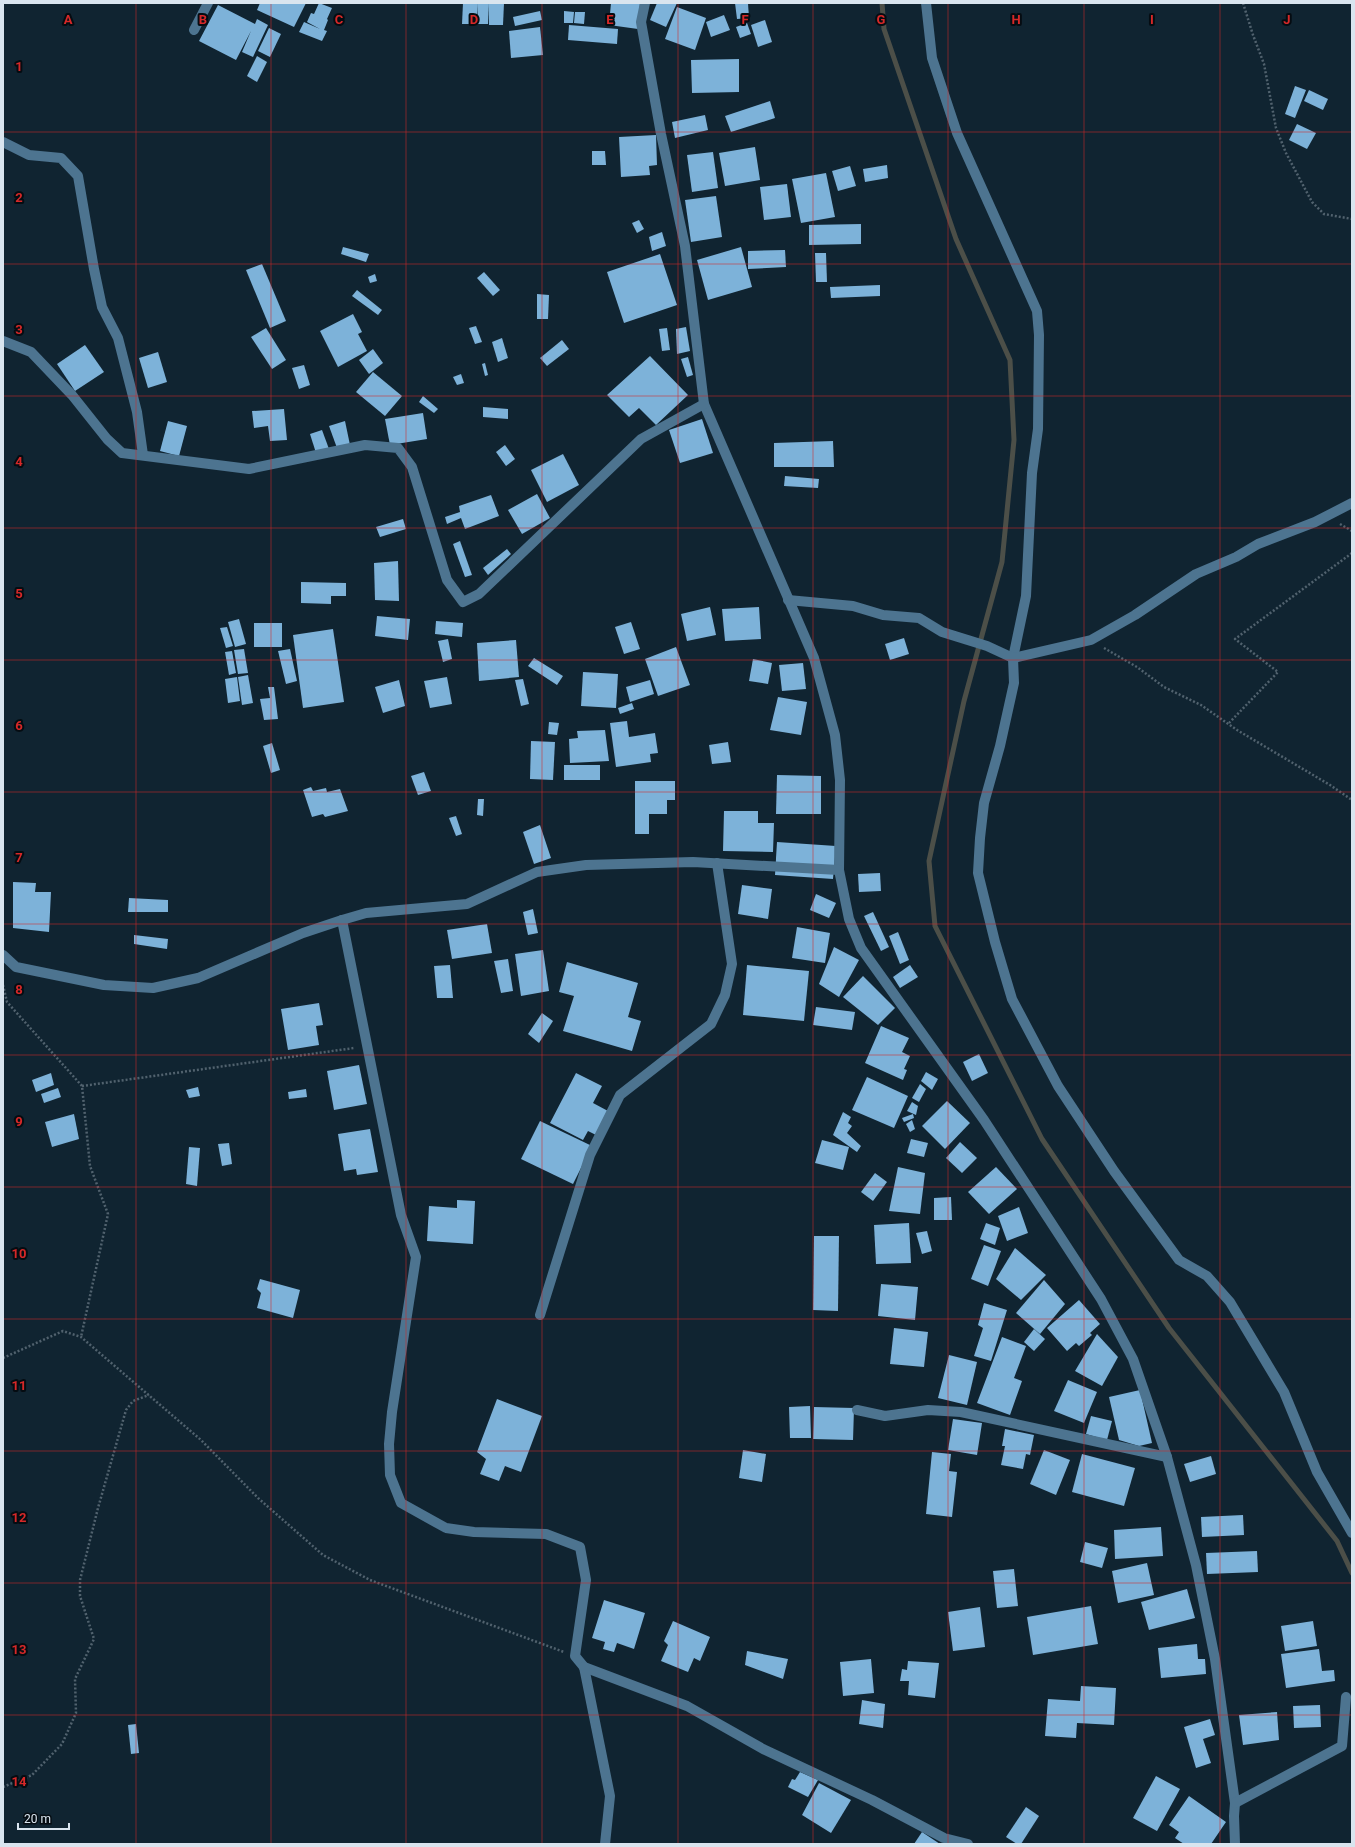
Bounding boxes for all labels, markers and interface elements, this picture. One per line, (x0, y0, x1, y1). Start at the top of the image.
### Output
text: A (64, 12, 73, 27)
text: B (199, 12, 207, 27)
text: C (335, 12, 344, 27)
text: D (470, 12, 478, 27)
text: E (606, 12, 614, 27)
text: F (741, 12, 749, 27)
text: G (877, 12, 886, 27)
text: H (1011, 12, 1021, 27)
text: I (1150, 12, 1154, 27)
text: J (1283, 12, 1291, 27)
text: 1 (15, 59, 23, 74)
text: 2 (15, 190, 23, 205)
text: 3 (15, 322, 23, 337)
text: 4 (15, 454, 23, 469)
text: 5 (15, 586, 23, 601)
text: 6 (15, 718, 23, 733)
text: 7 (15, 850, 23, 865)
text: 8 (15, 982, 23, 997)
text: 9 (15, 1114, 23, 1129)
text: 10 (12, 1246, 26, 1261)
text: 11 (12, 1378, 26, 1393)
text: 12 (12, 1510, 26, 1525)
text: 13 (12, 1642, 26, 1657)
text: 14 (12, 1774, 27, 1789)
scale bar (18, 1805, 69, 1831)
text: 20 m (24, 1812, 51, 1826)

